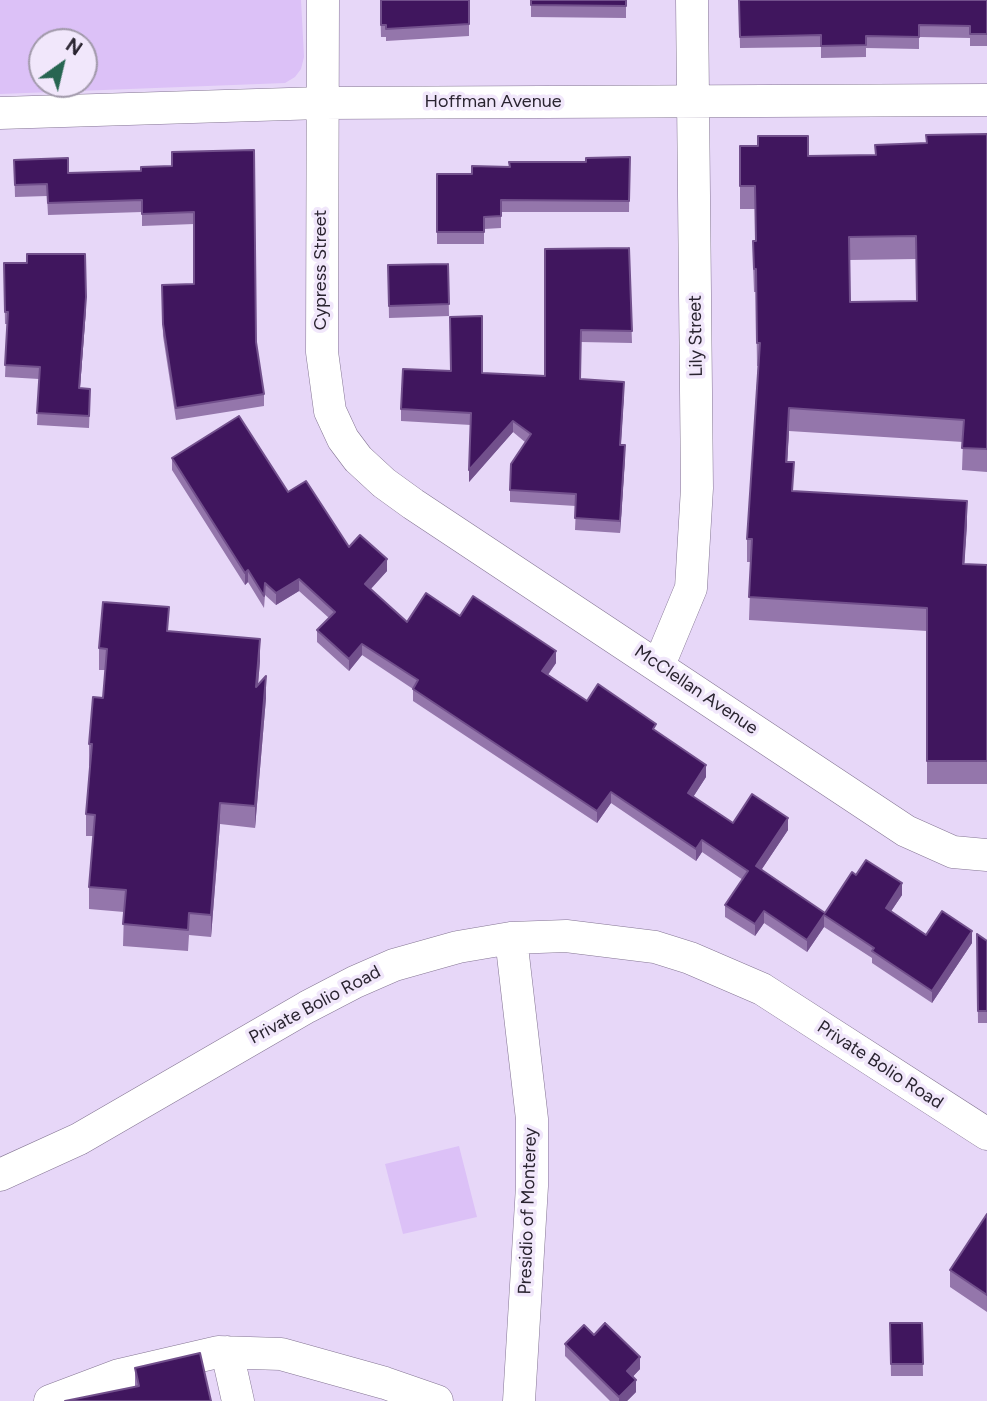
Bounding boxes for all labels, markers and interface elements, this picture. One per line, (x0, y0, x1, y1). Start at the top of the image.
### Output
north arrow (28, 28, 98, 98)
text: N (61, 33, 86, 60)
street label: Hoffman Avenue (424, 91, 562, 113)
street label: Cypress Street (310, 210, 332, 330)
street label: Lily Street (684, 295, 708, 377)
street label: McClellan Avenue (630, 641, 762, 739)
street label: Private Bolio Road (246, 961, 384, 1049)
street label: Private Bolio Road (813, 1016, 947, 1114)
street label: Presidio of Monterey (514, 1127, 542, 1295)

